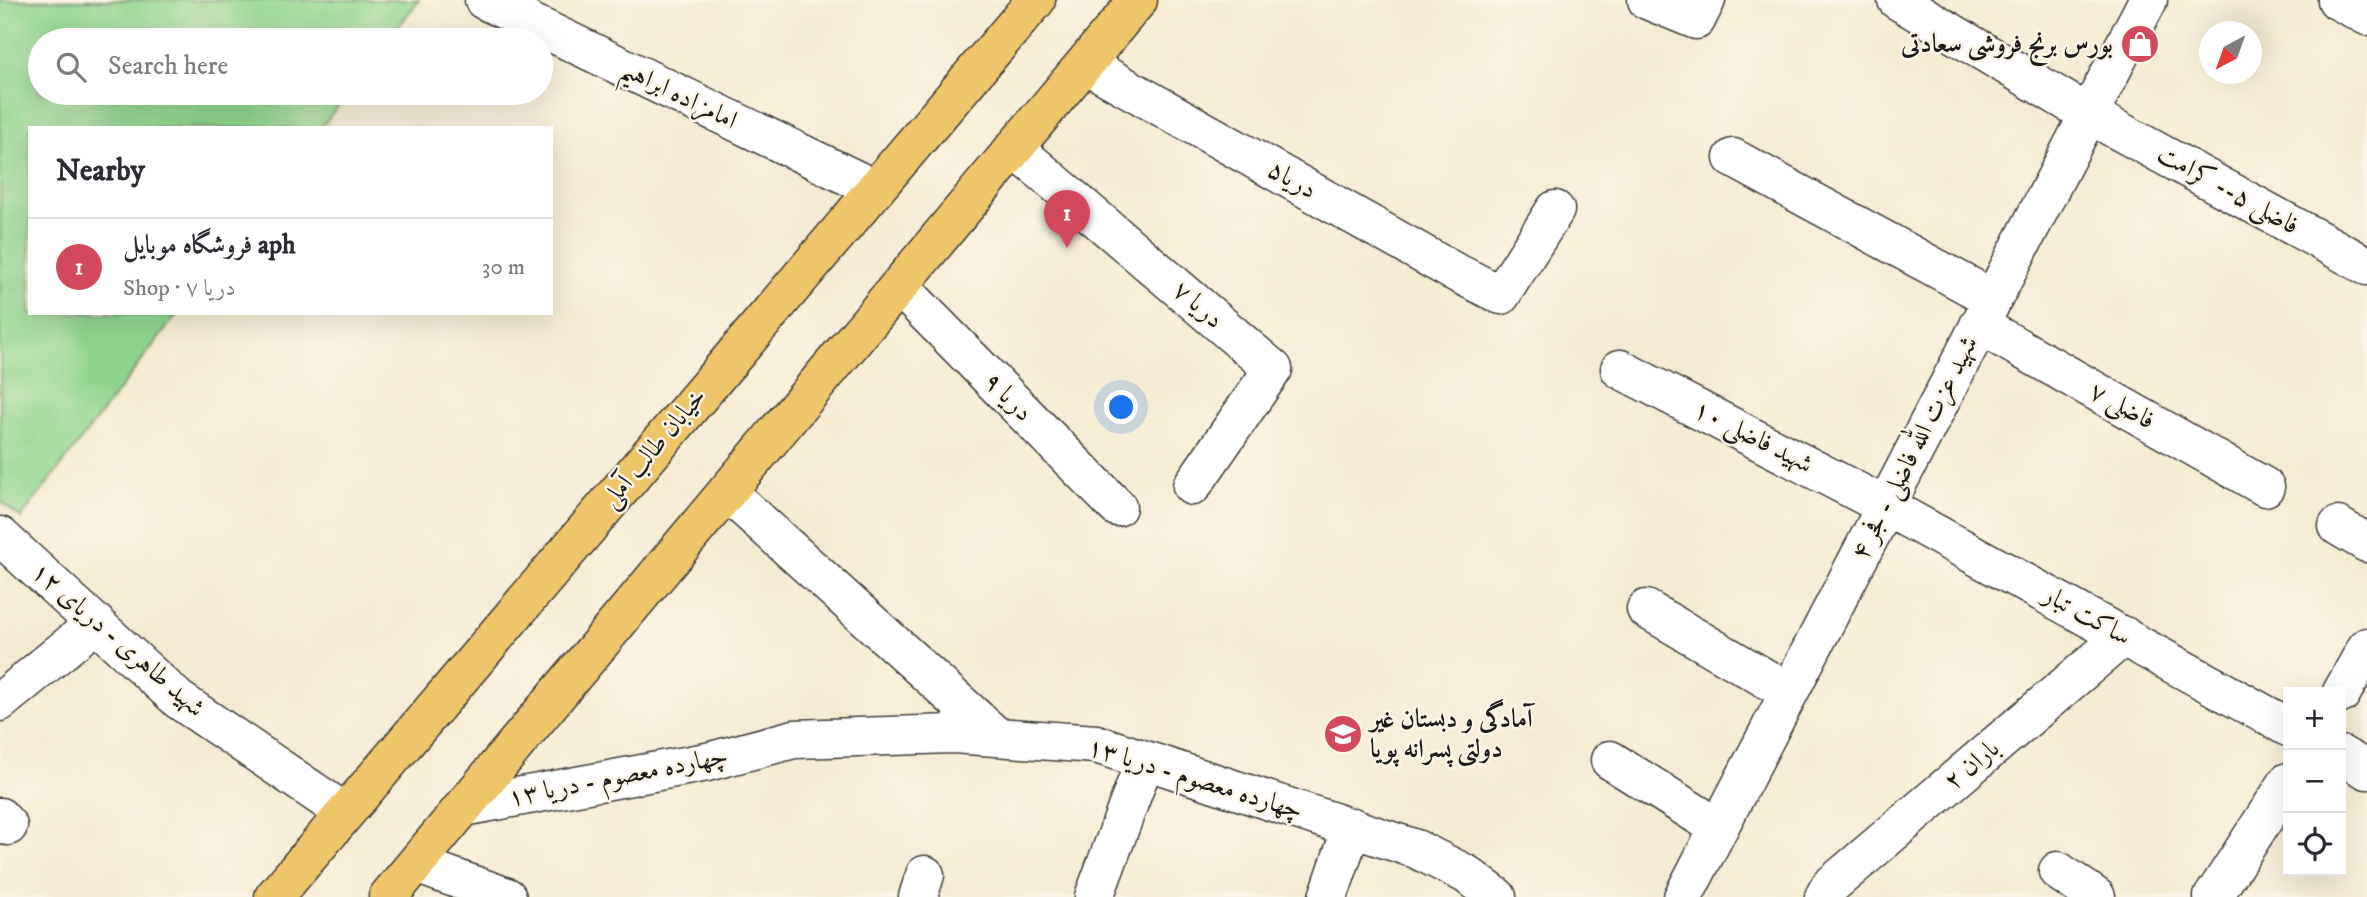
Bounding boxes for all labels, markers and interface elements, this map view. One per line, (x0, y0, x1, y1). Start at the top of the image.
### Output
north arrow (2199, 21, 2262, 84)
shop icon: بورس برنج فروشی سعادتی (2119, 23, 2161, 65)
search box (28, 28, 553, 105)
place label: بورس برنج فروشی سعادتی (1900, 28, 2113, 66)
icon: search (52, 48, 90, 86)
text: Search here (108, 50, 228, 83)
street label: امامزاده ابراهیم (612, 53, 743, 145)
street label: فاضلی ۵-- کرامت (2151, 137, 2305, 243)
text: Nearby (56, 153, 145, 190)
street label: دریا۵ (1262, 153, 1322, 207)
pin: 1 (1044, 190, 1090, 248)
text: فروشگاه موبایل aph (123, 229, 296, 262)
text: 1 (75, 253, 83, 282)
text: 30 m (482, 253, 525, 282)
text: Shop · دریا ۷ (123, 274, 236, 303)
street label: دریا ۷ (1166, 274, 1230, 336)
street label: شهید عزت الله فاضلی - فجر ۴ (1840, 328, 1987, 566)
street label: دریا ۹ (976, 365, 1040, 429)
street label: فاضلی ۷ (2083, 375, 2161, 438)
street label: خیابان طالب آملی (594, 381, 715, 516)
your location (1104, 390, 1138, 424)
street label: شهید فاضلی ۱۰ (1687, 393, 1818, 482)
street label: شهید طاهری - دریای ۱۲ (24, 555, 212, 725)
street label: ساکت تبار (2035, 577, 2137, 654)
map controls (2283, 687, 2346, 876)
button: + (2283, 687, 2346, 750)
place label: آمادگی و دبستان غیر دولتی پسرانه پویا (1367, 698, 1536, 768)
school or university icon: آمادگی و دبستان غیر دولتی پسرانه پویا (1322, 713, 1364, 755)
street label: چهارده معصوم - دریا ۱۳ (1082, 731, 1307, 832)
street label: باران ۲ (1937, 732, 2007, 798)
street label: چهارده معصوم - دریا ۱۳ (505, 739, 732, 819)
button: − (2283, 750, 2346, 813)
button: locate (2283, 813, 2346, 876)

